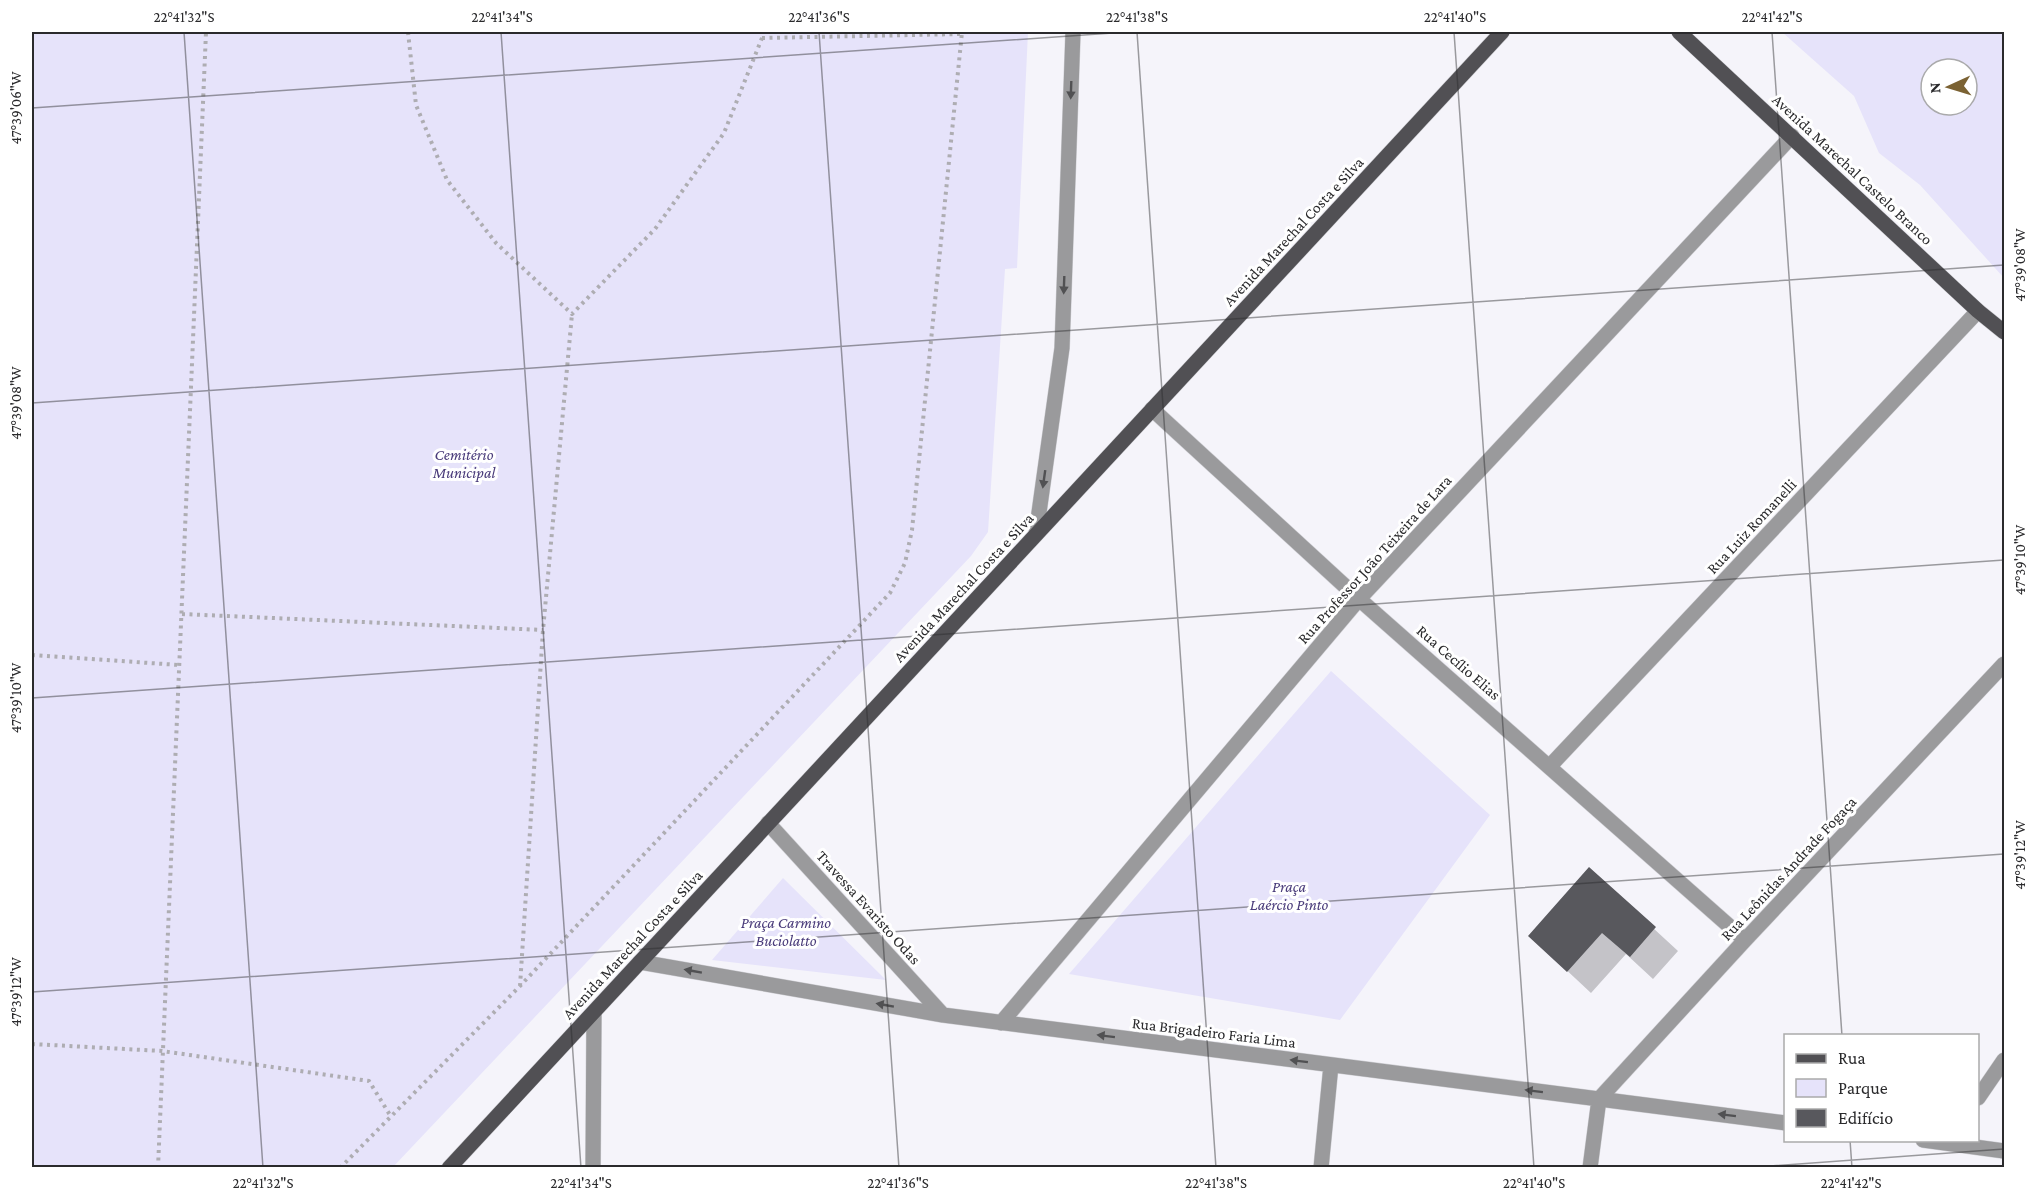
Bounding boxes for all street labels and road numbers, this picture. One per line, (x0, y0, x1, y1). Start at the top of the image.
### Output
street label: Avenida Marechal Castelo Branco (1769, 91, 1936, 248)
street label: Avenida Marechal Costa e Silva (1220, 153, 1367, 309)
street label: Rua Professor João Teixeira de Lara (1294, 471, 1456, 648)
street label: Rua Luiz Romanelli (1703, 476, 1800, 577)
street label: Avenida Marechal Costa e Silva (890, 509, 1037, 665)
street label: Rua Cecílio Elias (1414, 622, 1504, 703)
street label: Rua Leônidas Andrade Fogaça (1717, 793, 1861, 944)
street label: Travessa Evaristo Odas (813, 847, 924, 968)
street label: Avenida Marechal Costa e Silva (559, 866, 706, 1022)
street label: Rua Brigadeiro Faria Lima (1131, 1014, 1297, 1052)

